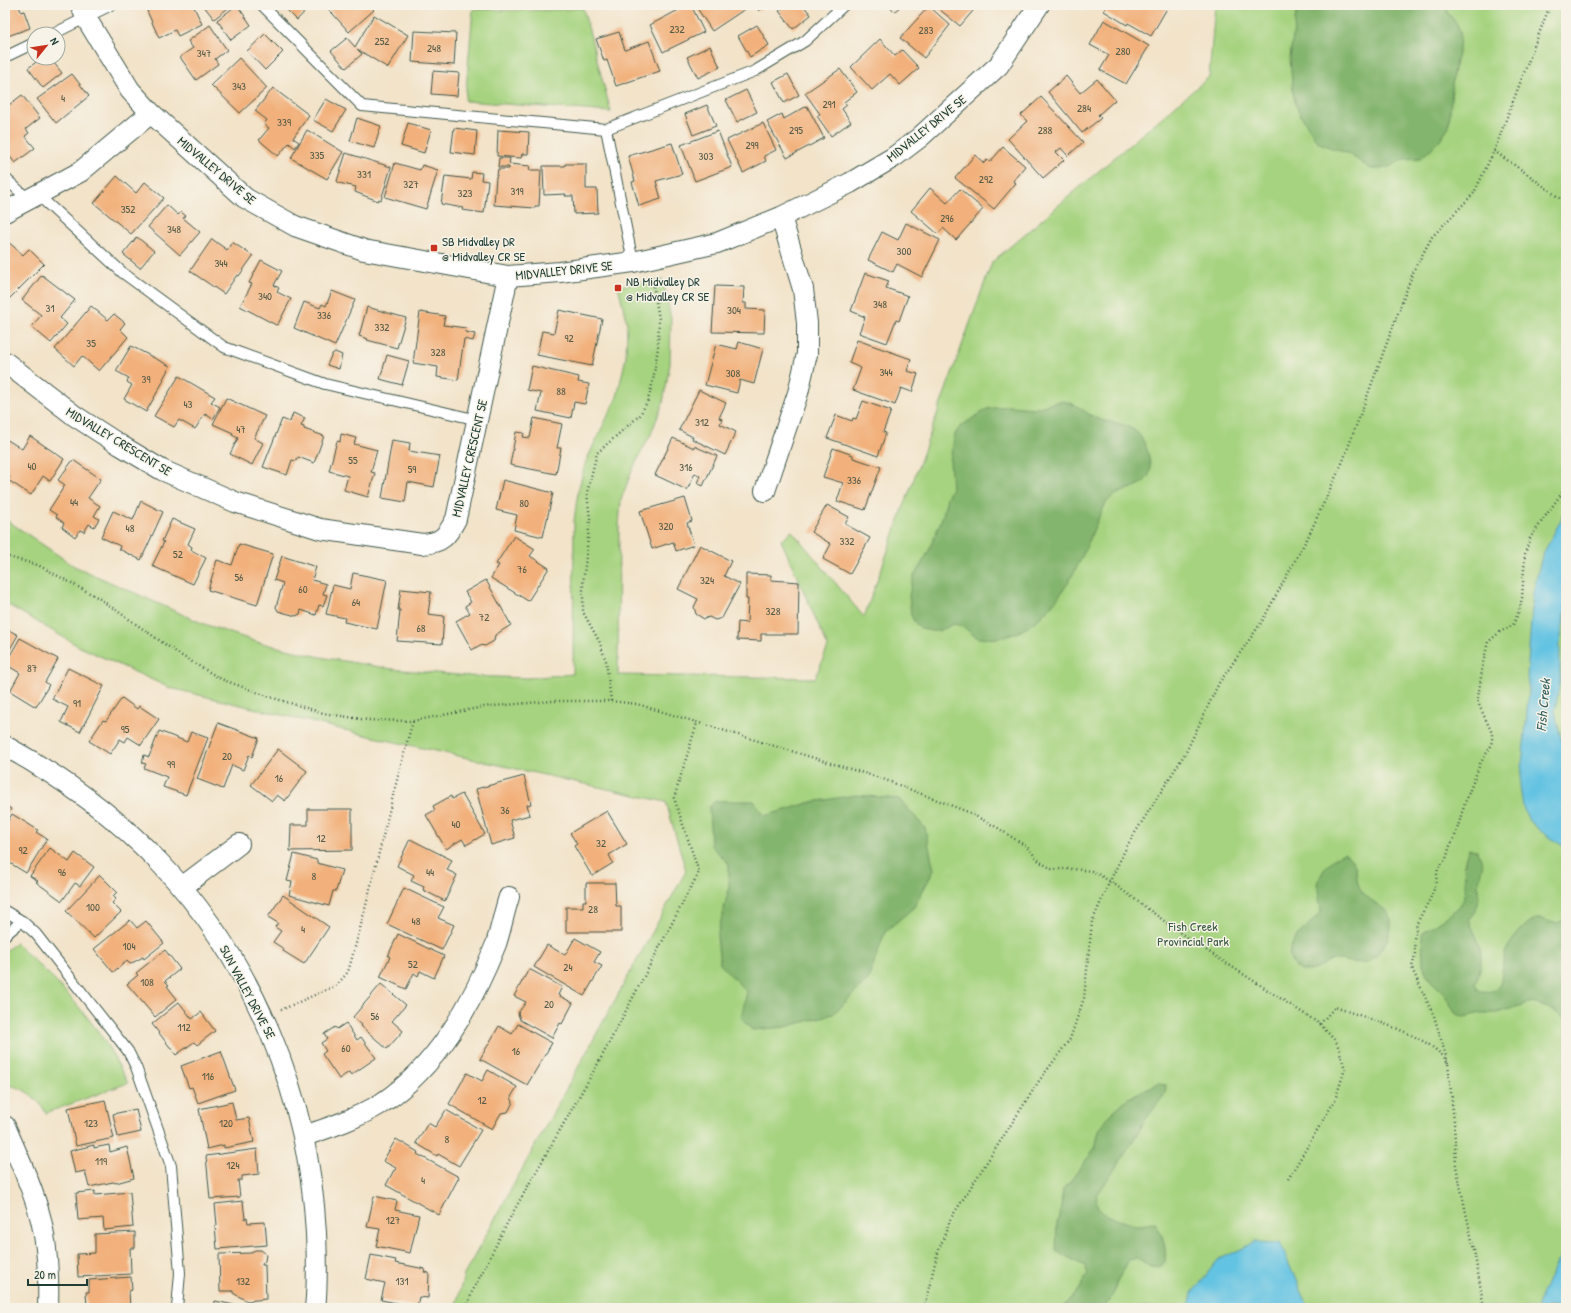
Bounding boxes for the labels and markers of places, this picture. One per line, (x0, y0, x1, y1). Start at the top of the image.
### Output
place label: SB Midvalley DR @ Midvalley CR SE (442, 232, 525, 265)
marker: SB Midvalley DR @ Midvalley CR SE (429, 243, 439, 253)
place label: NB Midvalley DR @ Midvalley CR SE (626, 272, 709, 305)
marker: NB Midvalley DR @ Midvalley CR SE (613, 283, 623, 293)

